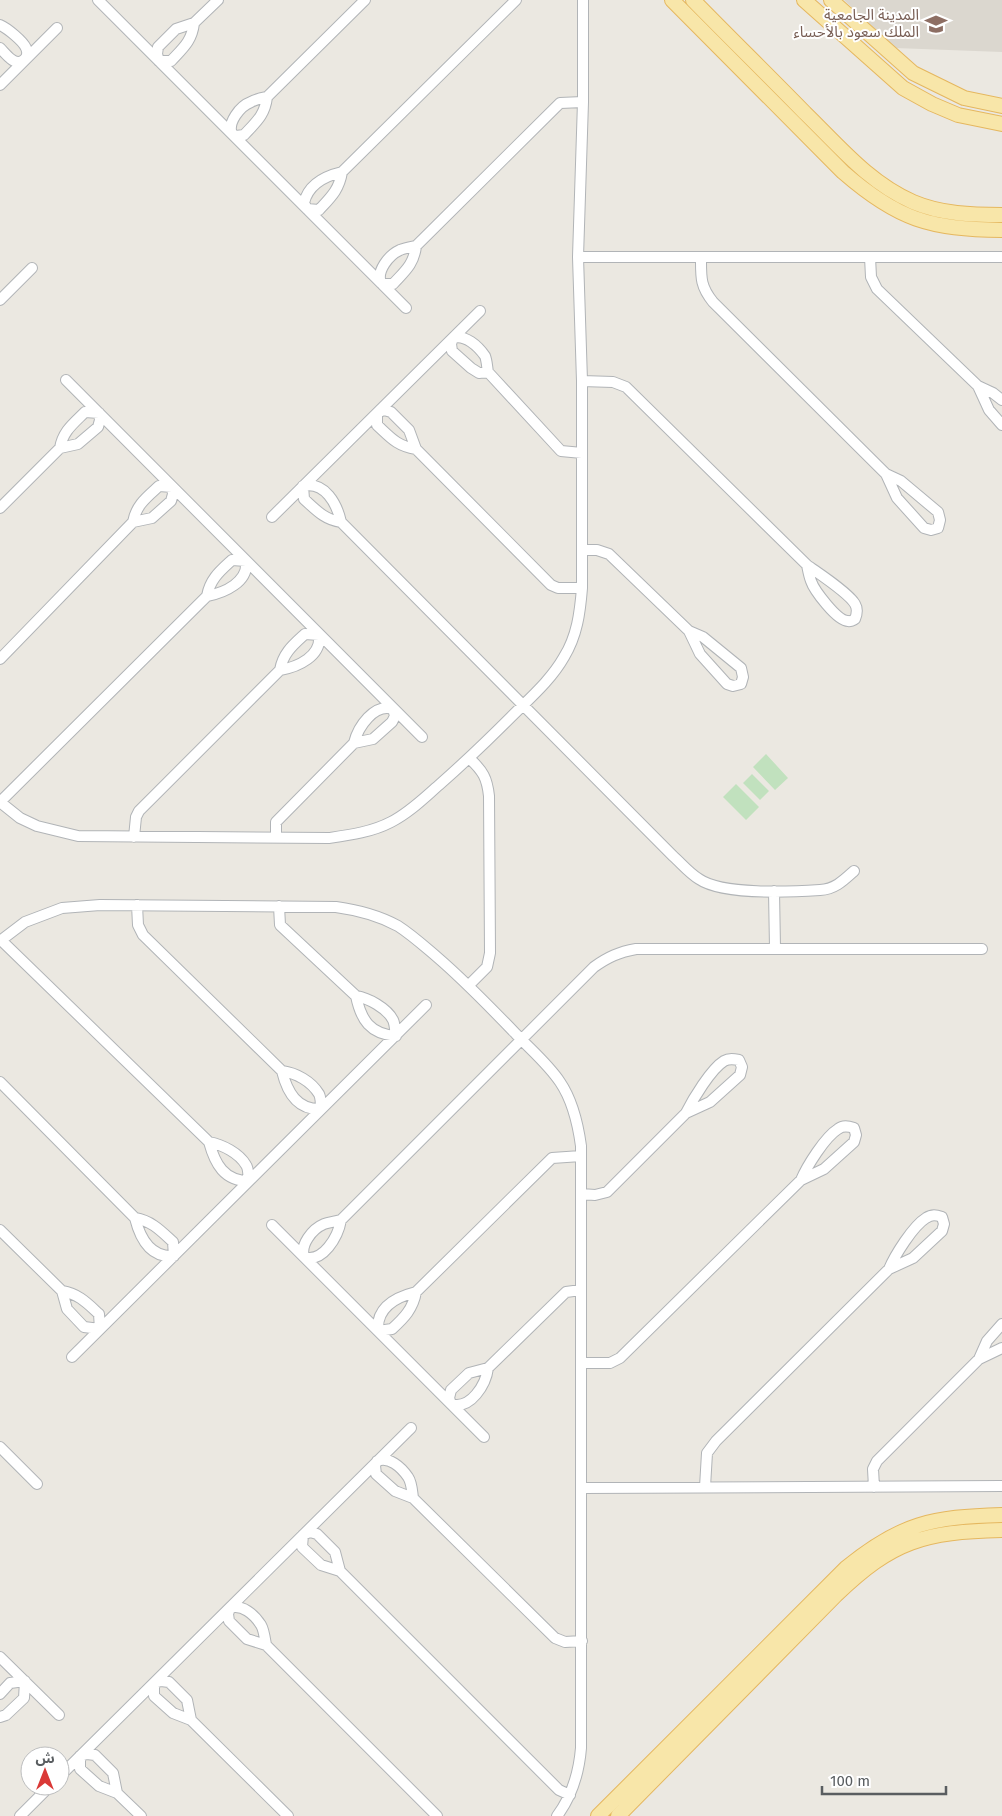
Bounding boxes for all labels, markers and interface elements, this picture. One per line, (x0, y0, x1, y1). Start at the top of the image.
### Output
place label: المدينة الجامعية الملك سعود بالأحساء (794, 6, 919, 41)
school or university icon: المدينة الجامعية الملك سعود بالأحساء (923, 11, 949, 37)
north arrow (20, 1746, 70, 1796)
text: ش (35, 1750, 55, 1767)
scale bar (822, 1764, 946, 1796)
text: 100 m (830, 1772, 870, 1790)

